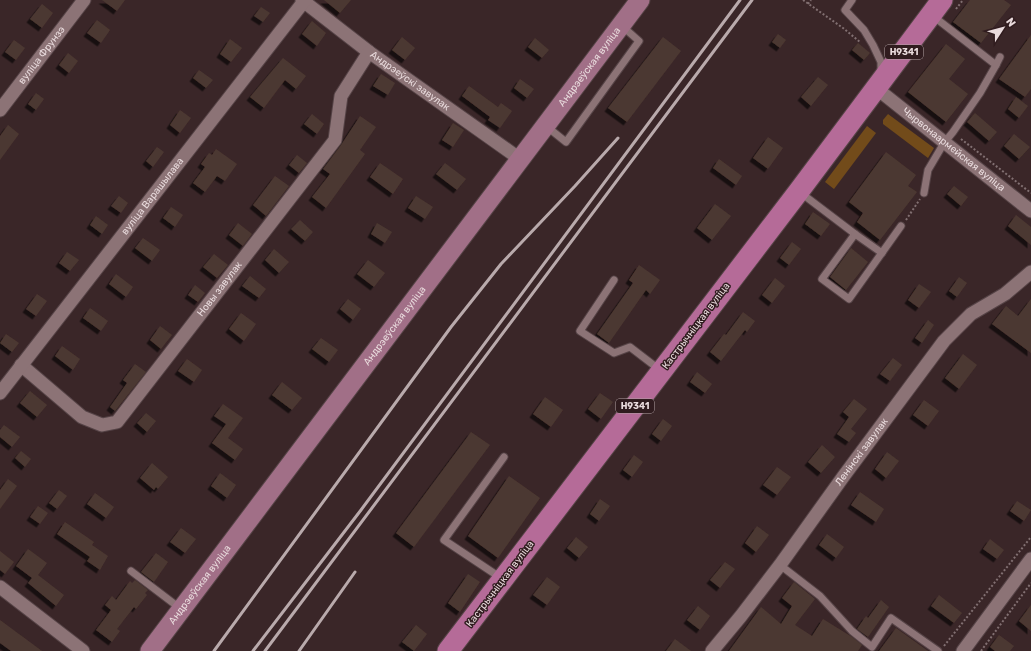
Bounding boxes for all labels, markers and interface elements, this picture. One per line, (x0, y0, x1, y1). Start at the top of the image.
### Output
north arrow (983, 8, 1023, 48)
text: N (1003, 15, 1018, 30)
street label: вуліца Фрунзэ (16, 23, 68, 87)
street label: Андрэеўская вуліца (556, 25, 623, 109)
road number: Н9341 (885, 45, 923, 59)
street label: Андрэеўскі завулак (368, 49, 453, 114)
street label: Чырвонаармейская вуліца (900, 105, 1007, 194)
street label: вуліца Варашылава (119, 155, 186, 237)
street label: Новы завулак (195, 259, 245, 319)
street label: Кастрычніцкая вуліца (660, 280, 732, 372)
street label: Андрэеўская вуліца (361, 284, 428, 368)
road number: Н9341 (616, 399, 654, 413)
street label: Ленінскі завулак (833, 415, 891, 488)
street label: Кастрычніцкая вуліца (464, 538, 536, 630)
street label: Андрэеўская вуліца (166, 543, 234, 627)

